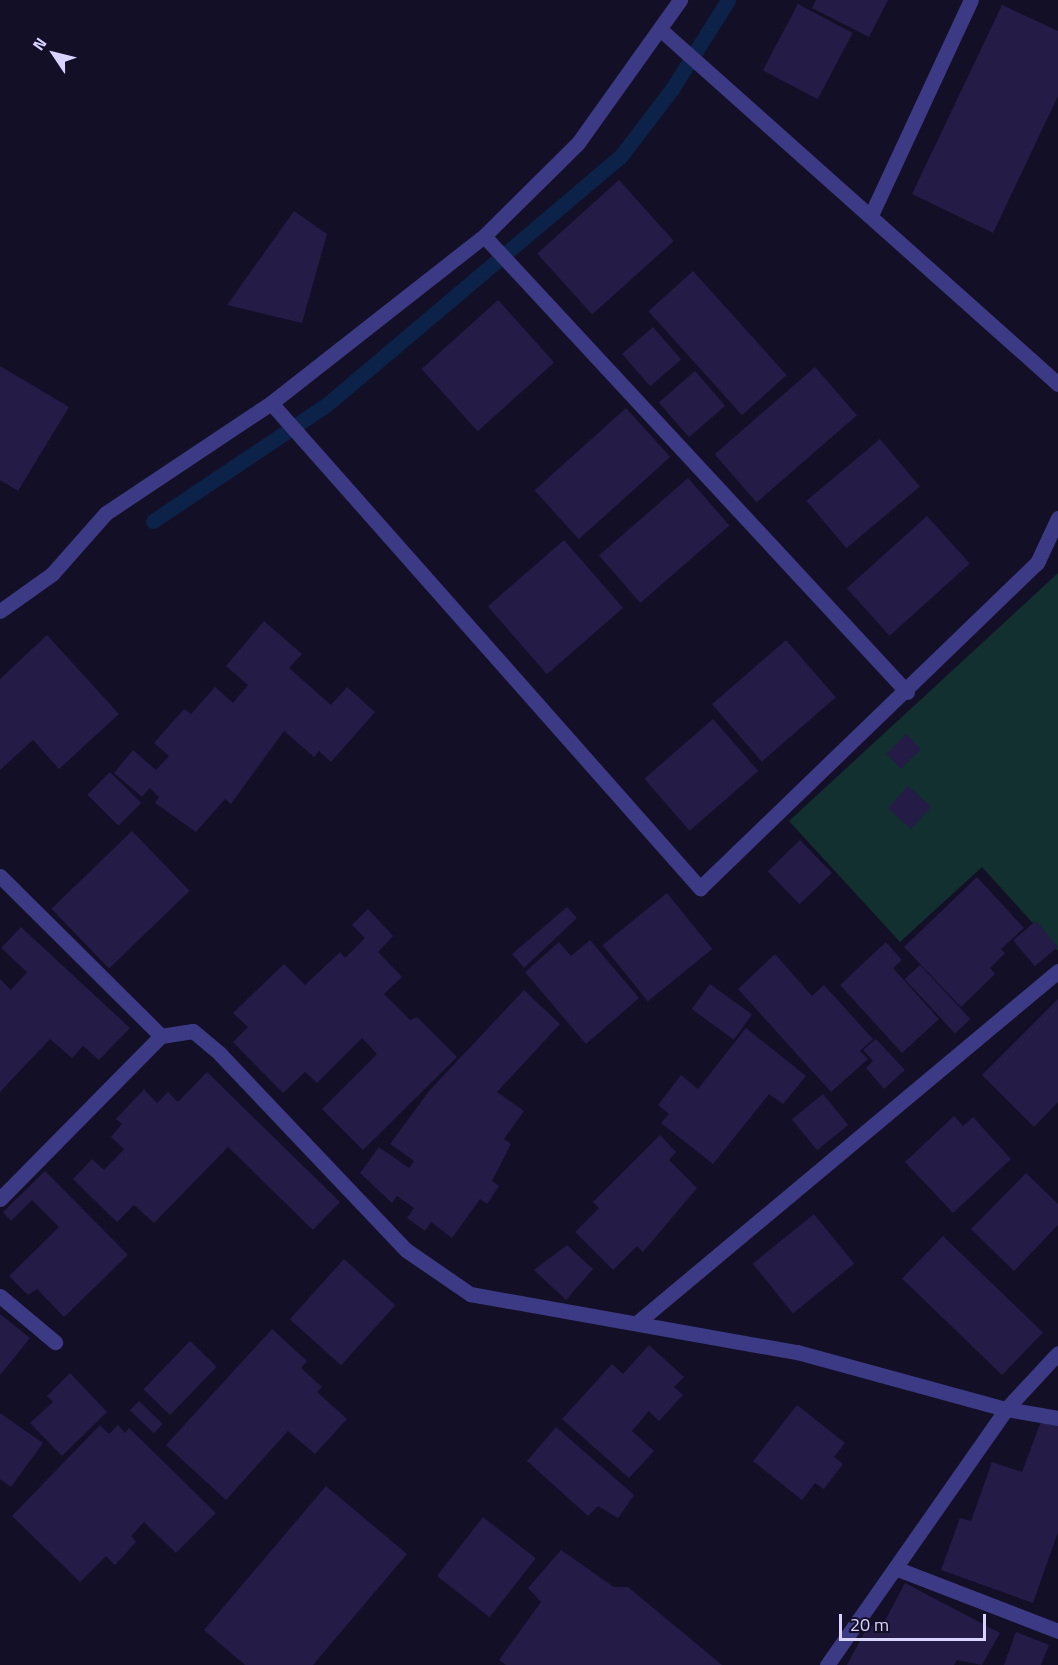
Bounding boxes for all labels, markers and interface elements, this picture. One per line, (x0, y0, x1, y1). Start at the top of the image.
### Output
north arrow (24, 24, 84, 84)
text: N (26, 32, 52, 55)
scale bar (842, 1602, 989, 1640)
text: 20 m (850, 1611, 889, 1638)

